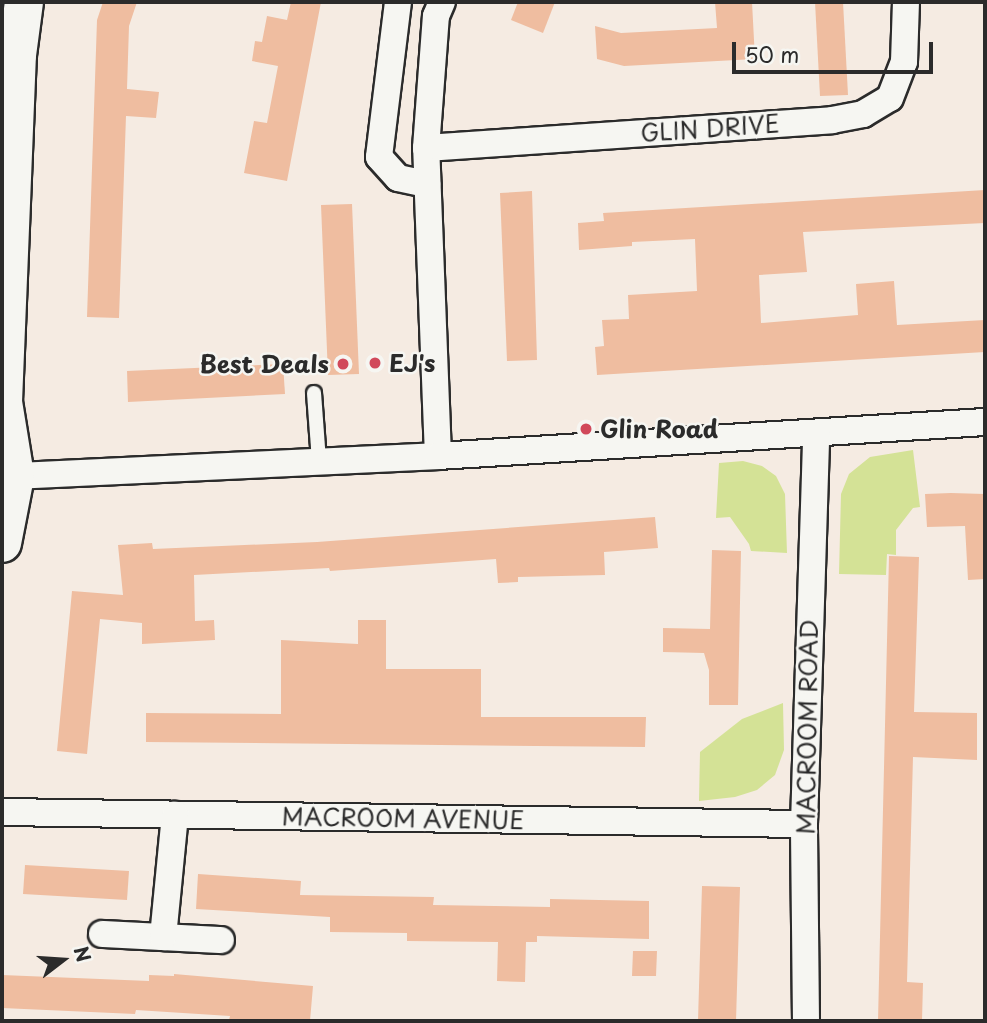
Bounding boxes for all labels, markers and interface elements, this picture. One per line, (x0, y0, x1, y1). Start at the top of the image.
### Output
scale bar (735, 28, 936, 72)
text: 50 m (745, 38, 799, 70)
street label: GLIN DRIVE (639, 109, 781, 147)
place label: EJ's (389, 349, 435, 377)
place label: Best Deals (199, 350, 329, 378)
marker: EJ's (367, 355, 383, 371)
marker: Best Deals (335, 356, 351, 372)
place label: Glin Road (600, 415, 717, 443)
marker: Glin Road (578, 421, 594, 437)
street label: MACROOM ROAD (791, 618, 823, 836)
street label: MACROOM AVENUE (281, 801, 525, 835)
north arrow (28, 925, 98, 995)
text: N (67, 943, 99, 965)

